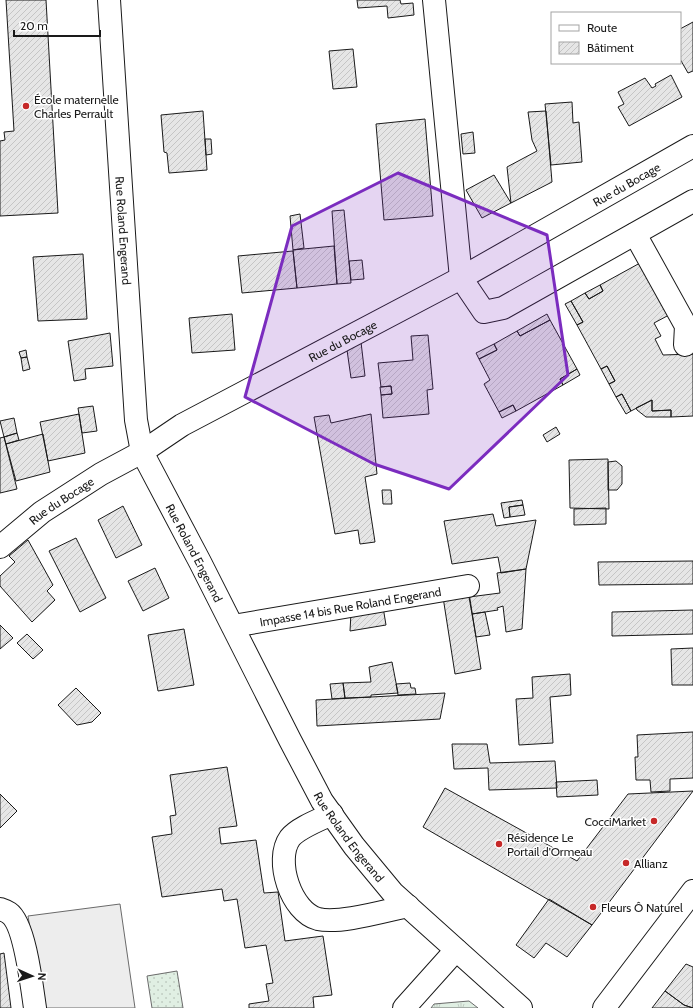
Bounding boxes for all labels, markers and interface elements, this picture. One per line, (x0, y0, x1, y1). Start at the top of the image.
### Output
scale bar (14, 12, 100, 38)
legend (551, 12, 681, 64)
text: 20 m (20, 18, 48, 33)
text: Route (587, 20, 617, 35)
text: Bâtiment (587, 40, 634, 55)
place label: École maternelle Charles Perrault (34, 92, 119, 121)
marker: École maternelle Charles Perrault (21, 101, 31, 111)
street label: Rue du Bocage (590, 159, 662, 209)
street label: Rue Roland Engerand (113, 176, 135, 285)
street label: Rue du Bocage (306, 316, 379, 365)
street label: Rue du Bocage (26, 473, 96, 527)
street label: Rue Roland Engerand (163, 501, 226, 604)
street label: Impasse 14 bis Rue Roland Engerand (258, 583, 442, 629)
street label: Rue Roland Engerand (311, 789, 388, 885)
place label: CocciMarket (584, 814, 646, 829)
marker: CocciMarket (649, 816, 659, 826)
place label: Résidence Le Portail d'Ormeau (507, 830, 592, 859)
marker: Résidence Le Portail d'Ormeau (494, 839, 504, 849)
place label: Allianz (634, 856, 668, 871)
marker: Allianz (621, 858, 631, 868)
place label: Fleurs Ô Naturel (601, 900, 683, 915)
marker: Fleurs Ô Naturel (588, 902, 598, 912)
north arrow (12, 956, 52, 996)
text: N (35, 972, 49, 981)

